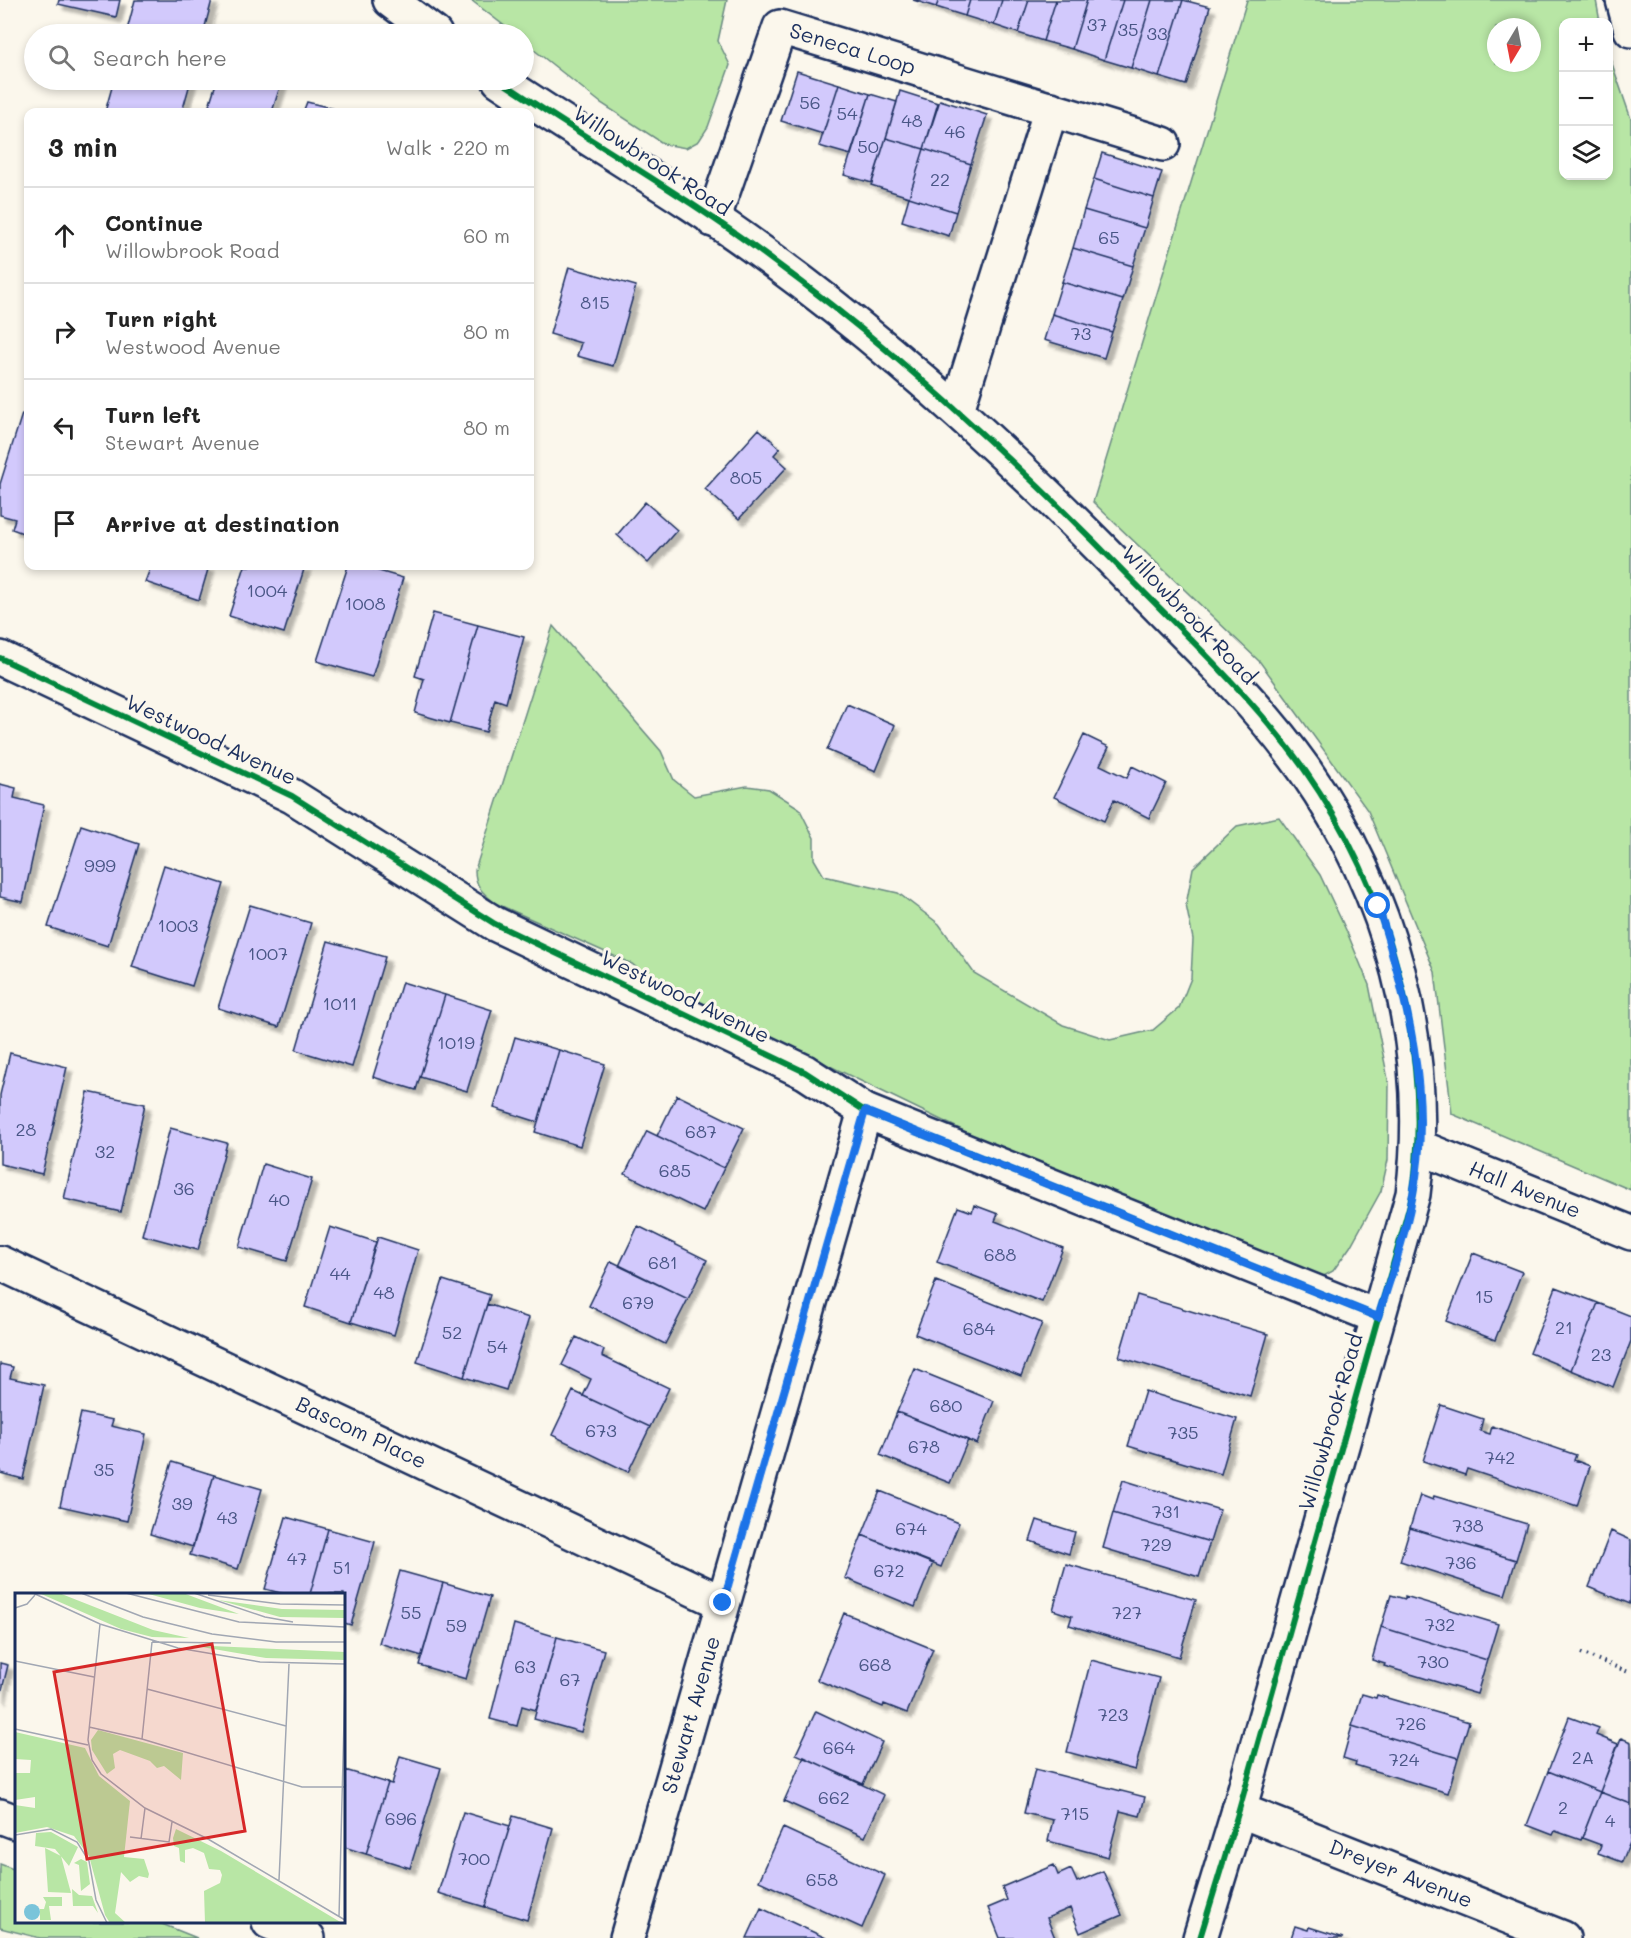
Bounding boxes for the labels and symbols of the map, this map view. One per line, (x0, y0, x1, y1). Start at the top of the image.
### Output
house number: 37 (1087, 12, 1107, 36)
street label: Seneca Loop (786, 16, 919, 80)
house number: 35 (1117, 17, 1139, 41)
north arrow (1487, 18, 1541, 72)
house number: 33 (1146, 21, 1168, 45)
house number: 56 (799, 90, 821, 114)
street label: Willowbrook Road (569, 99, 737, 221)
house number: 54 (836, 101, 858, 125)
house number: 48 (901, 108, 923, 132)
house number: 46 (944, 119, 966, 143)
house number: 50 (857, 134, 879, 158)
house number: 22 (930, 167, 950, 191)
house number: 65 (1098, 225, 1120, 249)
house number: 815 (580, 290, 610, 314)
house number: 73 (1071, 321, 1091, 345)
house number: 805 (730, 465, 762, 489)
street label: Willowbrook Road (1117, 539, 1263, 689)
house number: 1004 (247, 578, 288, 602)
house number: 1008 (344, 591, 386, 615)
street label: Westwood Avenue (122, 687, 301, 790)
house number: 999 (84, 853, 116, 877)
route start (1364, 892, 1390, 918)
house number: 1003 (158, 913, 198, 937)
house number: 1007 (248, 941, 288, 965)
street label: Westwood Avenue (597, 943, 775, 1048)
house number: 1011 (322, 991, 358, 1015)
house number: 1019 (437, 1030, 475, 1054)
house number: 28 (16, 1117, 37, 1141)
house number: 687 (685, 1119, 717, 1143)
house number: 32 (95, 1139, 115, 1163)
street label: Hall Avenue (1465, 1154, 1585, 1223)
house number: 685 (659, 1158, 691, 1182)
house number: 36 (173, 1176, 195, 1200)
house number: 40 (268, 1187, 290, 1211)
house number: 688 (984, 1242, 1016, 1266)
house number: 681 (648, 1250, 678, 1274)
house number: 44 (329, 1261, 351, 1285)
house number: 48 (373, 1280, 395, 1304)
house number: 15 (1475, 1284, 1493, 1308)
house number: 679 (622, 1290, 654, 1314)
house number: 21 (1555, 1315, 1573, 1339)
house number: 684 (963, 1316, 996, 1340)
house number: 52 (442, 1320, 462, 1344)
street label: Willowbrook Road (1291, 1330, 1368, 1513)
house number: 54 (486, 1334, 508, 1358)
house number: 23 (1591, 1342, 1611, 1366)
street label: Bascom Place (292, 1389, 431, 1474)
house number: 680 (930, 1393, 962, 1417)
house number: 673 (585, 1418, 617, 1442)
house number: 735 (1167, 1420, 1199, 1444)
house number: 678 (908, 1434, 940, 1458)
house number: 742 (1485, 1445, 1515, 1469)
house number: 35 (93, 1457, 115, 1481)
house number: 39 (171, 1491, 193, 1515)
house number: 731 (1152, 1499, 1180, 1523)
house number: 43 (216, 1505, 238, 1529)
house number: 738 (1452, 1513, 1484, 1537)
house number: 674 (895, 1516, 927, 1540)
house number: 729 (1141, 1532, 1172, 1556)
house number: 47 (287, 1546, 307, 1570)
house number: 736 (1445, 1550, 1477, 1574)
house number: 51 (333, 1555, 351, 1579)
house number: 672 (874, 1558, 904, 1582)
route end (709, 1589, 735, 1615)
inset map (15, 1593, 345, 1923)
house number: 55 (401, 1600, 422, 1624)
house number: 727 (1112, 1600, 1142, 1624)
house number: 732 (1425, 1612, 1455, 1636)
house number: 59 (445, 1613, 467, 1637)
street label: Stewart Avenue (654, 1633, 725, 1797)
house number: 730 (1417, 1649, 1449, 1673)
house number: 668 (859, 1652, 891, 1676)
house number: 63 (514, 1654, 536, 1678)
house number: 67 (560, 1667, 580, 1691)
house number: 723 (1098, 1702, 1128, 1726)
house number: 726 (1396, 1711, 1426, 1735)
house number: 664 (823, 1735, 856, 1759)
house number: 2A (1572, 1745, 1594, 1769)
house number: 724 (1389, 1747, 1420, 1771)
house number: 662 (818, 1785, 850, 1809)
house number: 2 (1558, 1795, 1568, 1819)
house number: 715 (1061, 1801, 1089, 1825)
house number: 696 (385, 1806, 417, 1830)
house number: 4 (1605, 1808, 1616, 1832)
street label: Dreyer Avenue (1326, 1832, 1477, 1913)
house number: 700 (458, 1846, 490, 1870)
house number: 658 (806, 1867, 838, 1891)

